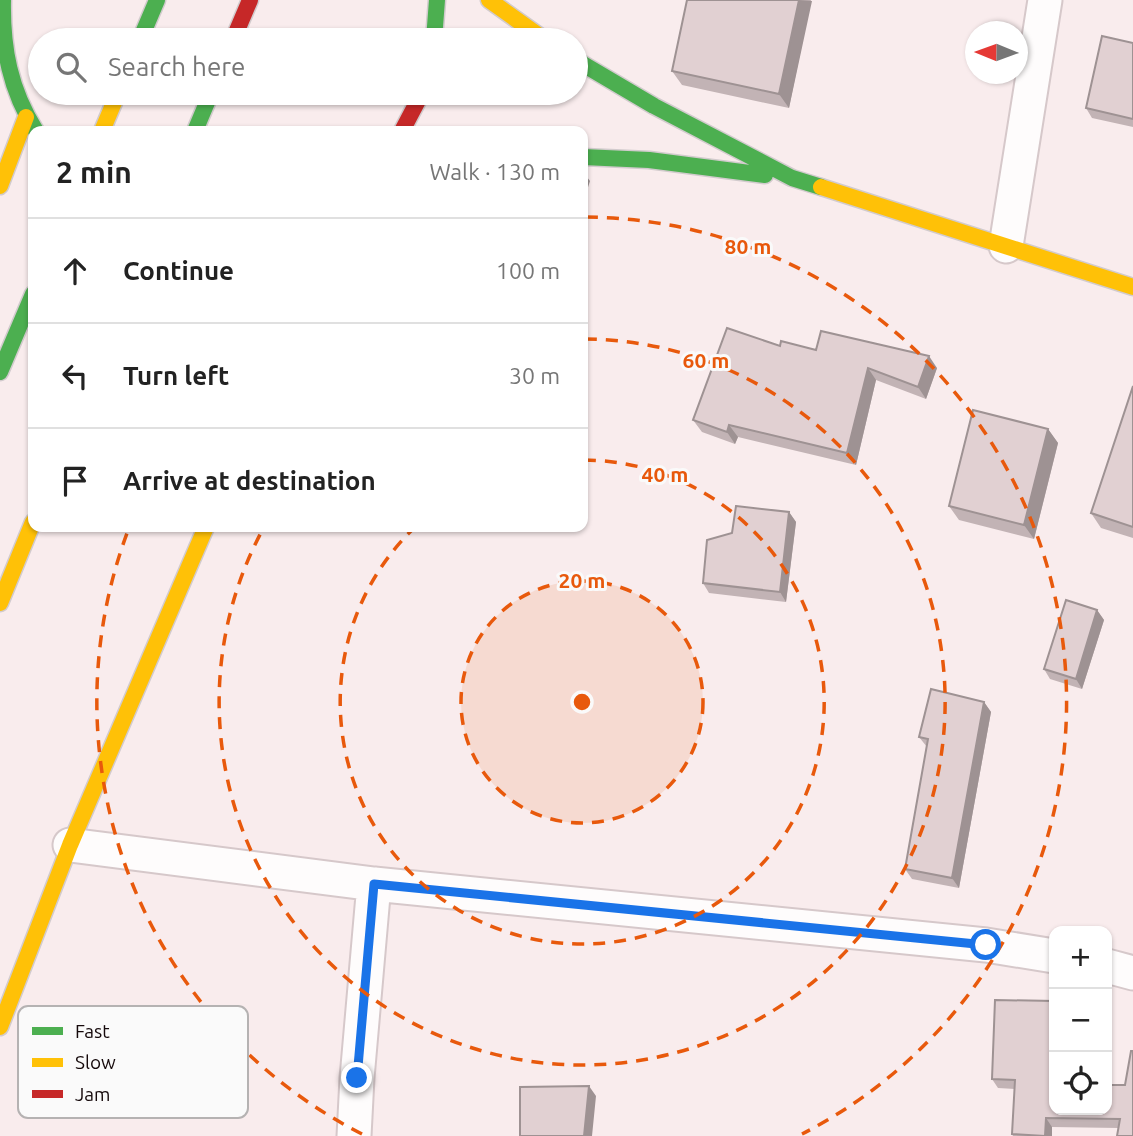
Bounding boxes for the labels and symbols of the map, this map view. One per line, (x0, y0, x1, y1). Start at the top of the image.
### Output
north arrow (965, 21, 1028, 84)
text: 80 m (725, 234, 771, 258)
text: 60 m (683, 348, 729, 372)
text: 40 m (642, 462, 688, 486)
text: 20 m (559, 568, 605, 592)
centre of rings (570, 690, 594, 714)
route start (970, 929, 1001, 960)
legend (18, 1006, 248, 1118)
text: Fast (75, 1020, 110, 1042)
text: Slow (75, 1051, 116, 1073)
route end (341, 1062, 372, 1093)
text: Jam (75, 1083, 111, 1105)

